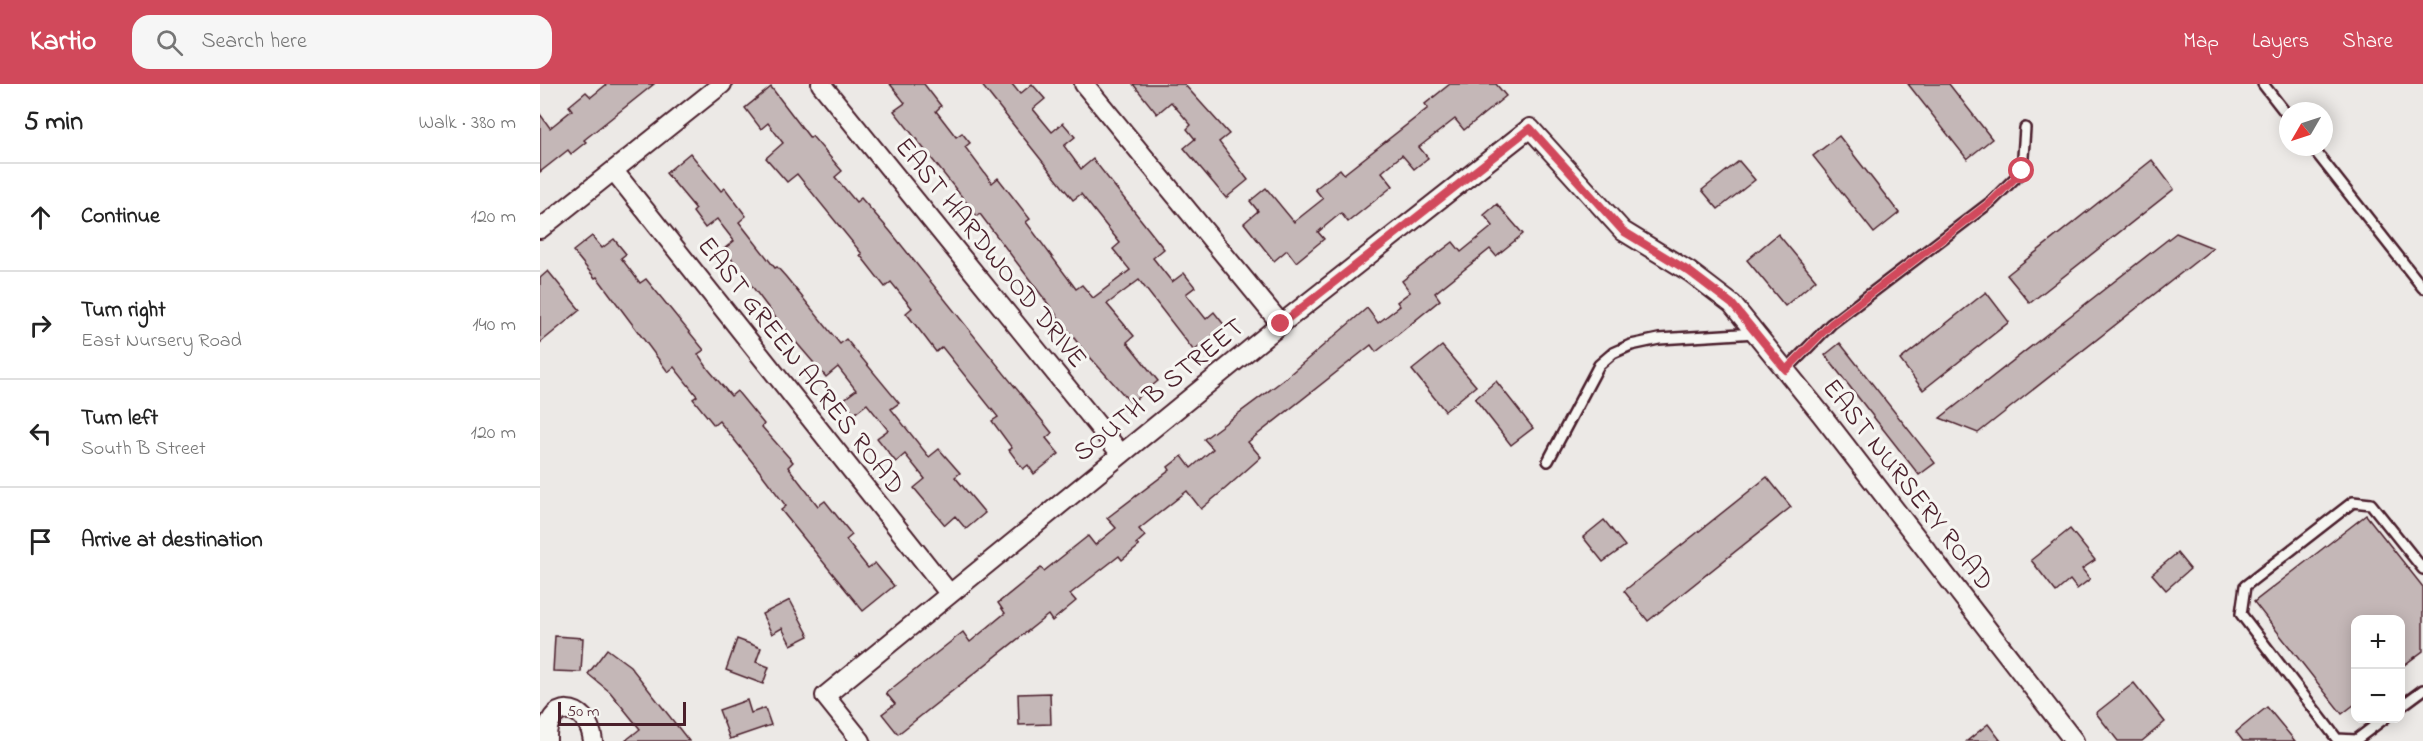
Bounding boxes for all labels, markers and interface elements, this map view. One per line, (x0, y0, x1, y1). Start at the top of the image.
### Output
search box (132, 15, 552, 69)
text: Kartio (30, 22, 96, 63)
icon: search (153, 26, 186, 59)
text: Search here (201, 26, 307, 58)
text: Map (2183, 27, 2219, 57)
text: Layers (2252, 27, 2309, 57)
text: Share (2342, 27, 2393, 57)
north arrow (2279, 102, 2333, 156)
text: 5 min (24, 104, 83, 142)
text: Walk · 380 m (418, 109, 516, 138)
street label: EAST HARDWOOD DRIVE (884, 130, 1096, 377)
route start (2008, 157, 2034, 183)
icon: ahead (24, 201, 57, 234)
text: Continue (81, 201, 160, 233)
text: 120 m (471, 203, 516, 232)
street label: EAST GREEN ACRES ROAD (687, 229, 913, 504)
text: Turn right (81, 295, 166, 327)
icon: right (24, 309, 57, 342)
street label: SOUTH B STREET (1065, 309, 1254, 472)
route end (1267, 310, 1293, 336)
text: 140 m (472, 311, 516, 340)
text: East Nursery Road (81, 327, 242, 356)
street label: EAST NURSERY ROAD (1812, 371, 2002, 600)
text: Turn left (81, 403, 158, 435)
icon: left (24, 417, 57, 450)
text: 120 m (471, 419, 516, 448)
text: South B Street (81, 435, 206, 464)
icon: arrive (24, 525, 57, 558)
text: Arrive at destination (81, 525, 263, 557)
map controls (2351, 615, 2405, 723)
button: + (2351, 615, 2405, 669)
button: − (2351, 669, 2405, 723)
scale bar (558, 699, 686, 726)
text: 50 m (567, 700, 599, 724)

